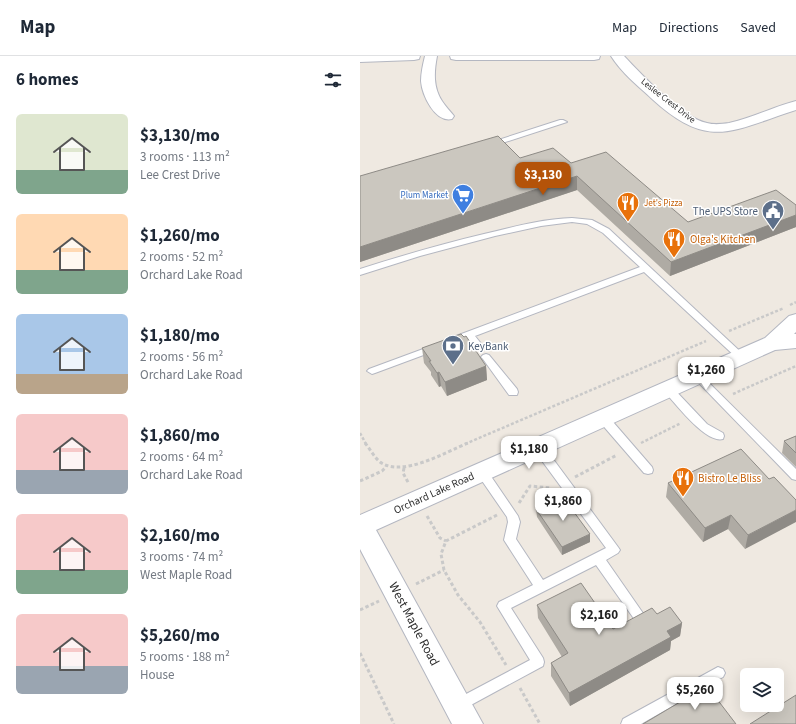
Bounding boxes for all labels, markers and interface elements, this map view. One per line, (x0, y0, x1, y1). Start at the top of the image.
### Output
text: Map (20, 14, 55, 41)
text: Map (612, 18, 637, 38)
text: Directions (659, 18, 718, 38)
text: Saved (740, 18, 776, 38)
text: 6 homes (16, 68, 78, 92)
icon: filters (322, 69, 344, 91)
street label: Leslee Crest Drive (638, 76, 698, 127)
text: $3,130/mo (140, 124, 220, 148)
icon: home (48, 130, 96, 178)
text: 3 rooms · 113 m² (140, 148, 230, 166)
pin: $3,130 (510, 162, 576, 196)
text: Lee Crest Drive (140, 166, 220, 184)
text: $3,130 (524, 166, 562, 184)
supermarket icon: Plum Market (450, 182, 476, 215)
place label: Plum Market (401, 189, 448, 202)
restaurant icon: Jet's Pizza (615, 190, 641, 223)
place label: Jet's Pizza (644, 197, 683, 210)
public building icon: The UPS Store (760, 198, 786, 231)
place label: The UPS Store (693, 204, 759, 219)
text: $1,260/mo (140, 224, 220, 248)
restaurant icon: Olga's Kitchen (661, 226, 687, 259)
icon: home (48, 230, 96, 278)
place label: Olga's Kitchen (690, 232, 755, 247)
text: 2 rooms · 52 m² (140, 248, 223, 266)
text: Orchard Lake Road (140, 266, 243, 284)
text: $1,180/mo (140, 324, 220, 348)
icon: home (48, 330, 96, 378)
bank icon: KeyBank (440, 333, 466, 366)
place label: KeyBank (468, 339, 509, 354)
text: 2 rooms · 56 m² (140, 348, 223, 366)
pin: $1,260 (673, 357, 739, 391)
text: $1,260 (687, 361, 725, 379)
text: Orchard Lake Road (140, 366, 243, 384)
text: $1,860/mo (140, 424, 220, 448)
icon: home (48, 430, 96, 478)
pin: $1,180 (496, 436, 562, 470)
text: $1,180 (510, 440, 548, 458)
text: 2 rooms · 64 m² (140, 448, 223, 466)
restaurant icon: Bistro Le Bliss (670, 465, 696, 498)
text: Orchard Lake Road (140, 466, 243, 484)
street label: Orchard Lake Road (391, 468, 477, 518)
place label: Bistro Le Bliss (698, 471, 762, 486)
pin: $1,860 (530, 488, 596, 522)
text: $1,860 (544, 492, 582, 510)
text: $2,160/mo (140, 524, 220, 548)
icon: home (48, 530, 96, 578)
text: 3 rooms · 74 m² (140, 548, 223, 566)
text: West Maple Road (140, 566, 232, 584)
street label: West Maple Road (384, 579, 444, 669)
pin: $2,160 (566, 602, 632, 636)
text: $2,160 (580, 606, 618, 624)
text: $5,260/mo (140, 624, 220, 648)
icon: home (48, 630, 96, 678)
text: 5 rooms · 188 m² (140, 648, 230, 666)
text: House (140, 666, 175, 684)
map controls (740, 668, 784, 712)
button: layers (740, 668, 784, 712)
pin: $5,260 (662, 677, 728, 711)
text: $5,260 (676, 681, 714, 699)

